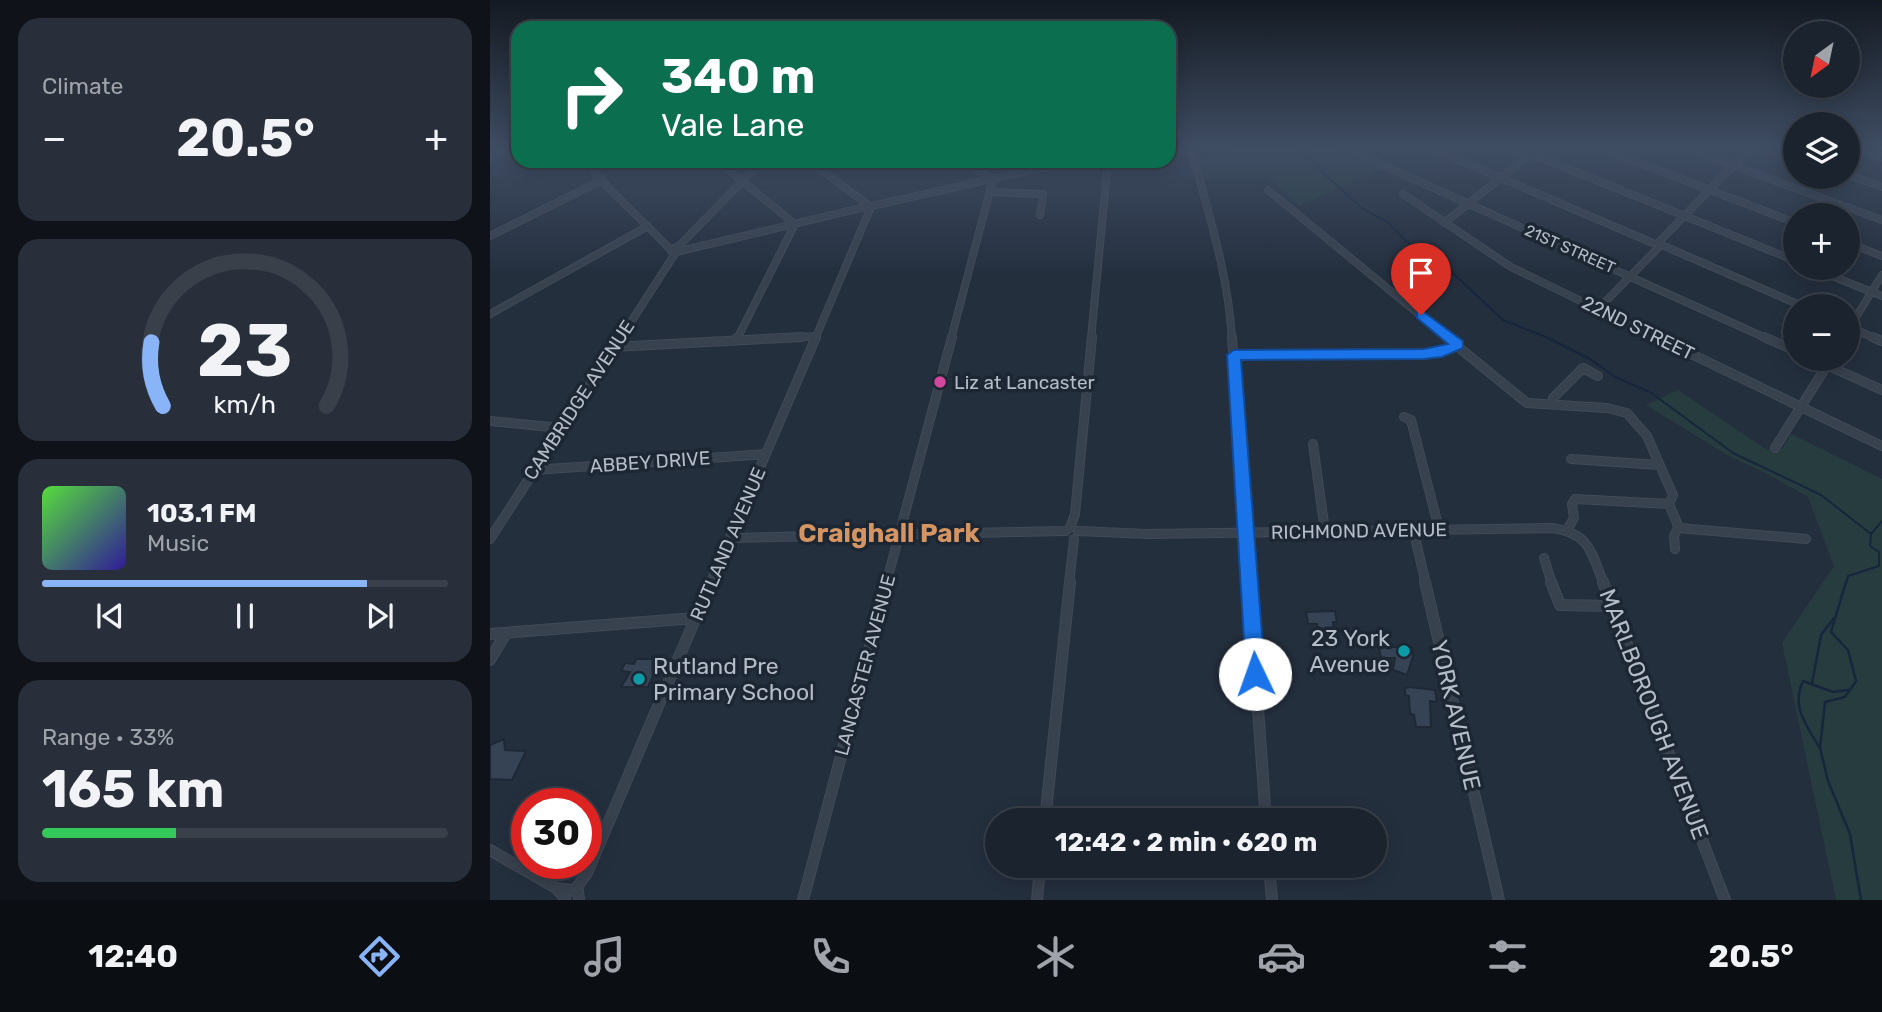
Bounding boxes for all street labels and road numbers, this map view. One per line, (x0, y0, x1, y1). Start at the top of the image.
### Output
street label: 21ST STREET (1522, 221, 1618, 277)
street label: 22ND STREET (1578, 291, 1698, 365)
street label: CAMBRIDGE AVENUE (519, 316, 639, 484)
street label: ABBEY DRIVE (589, 446, 711, 478)
street label: RUTLAND AVENUE (685, 464, 771, 624)
street label: RICHMOND AVENUE (1271, 518, 1447, 544)
street label: LANCASTER AVENUE (830, 572, 900, 758)
street label: MARLBOROUGH AVENUE (1593, 585, 1715, 843)
street label: YORK AVENUE (1425, 637, 1487, 793)

